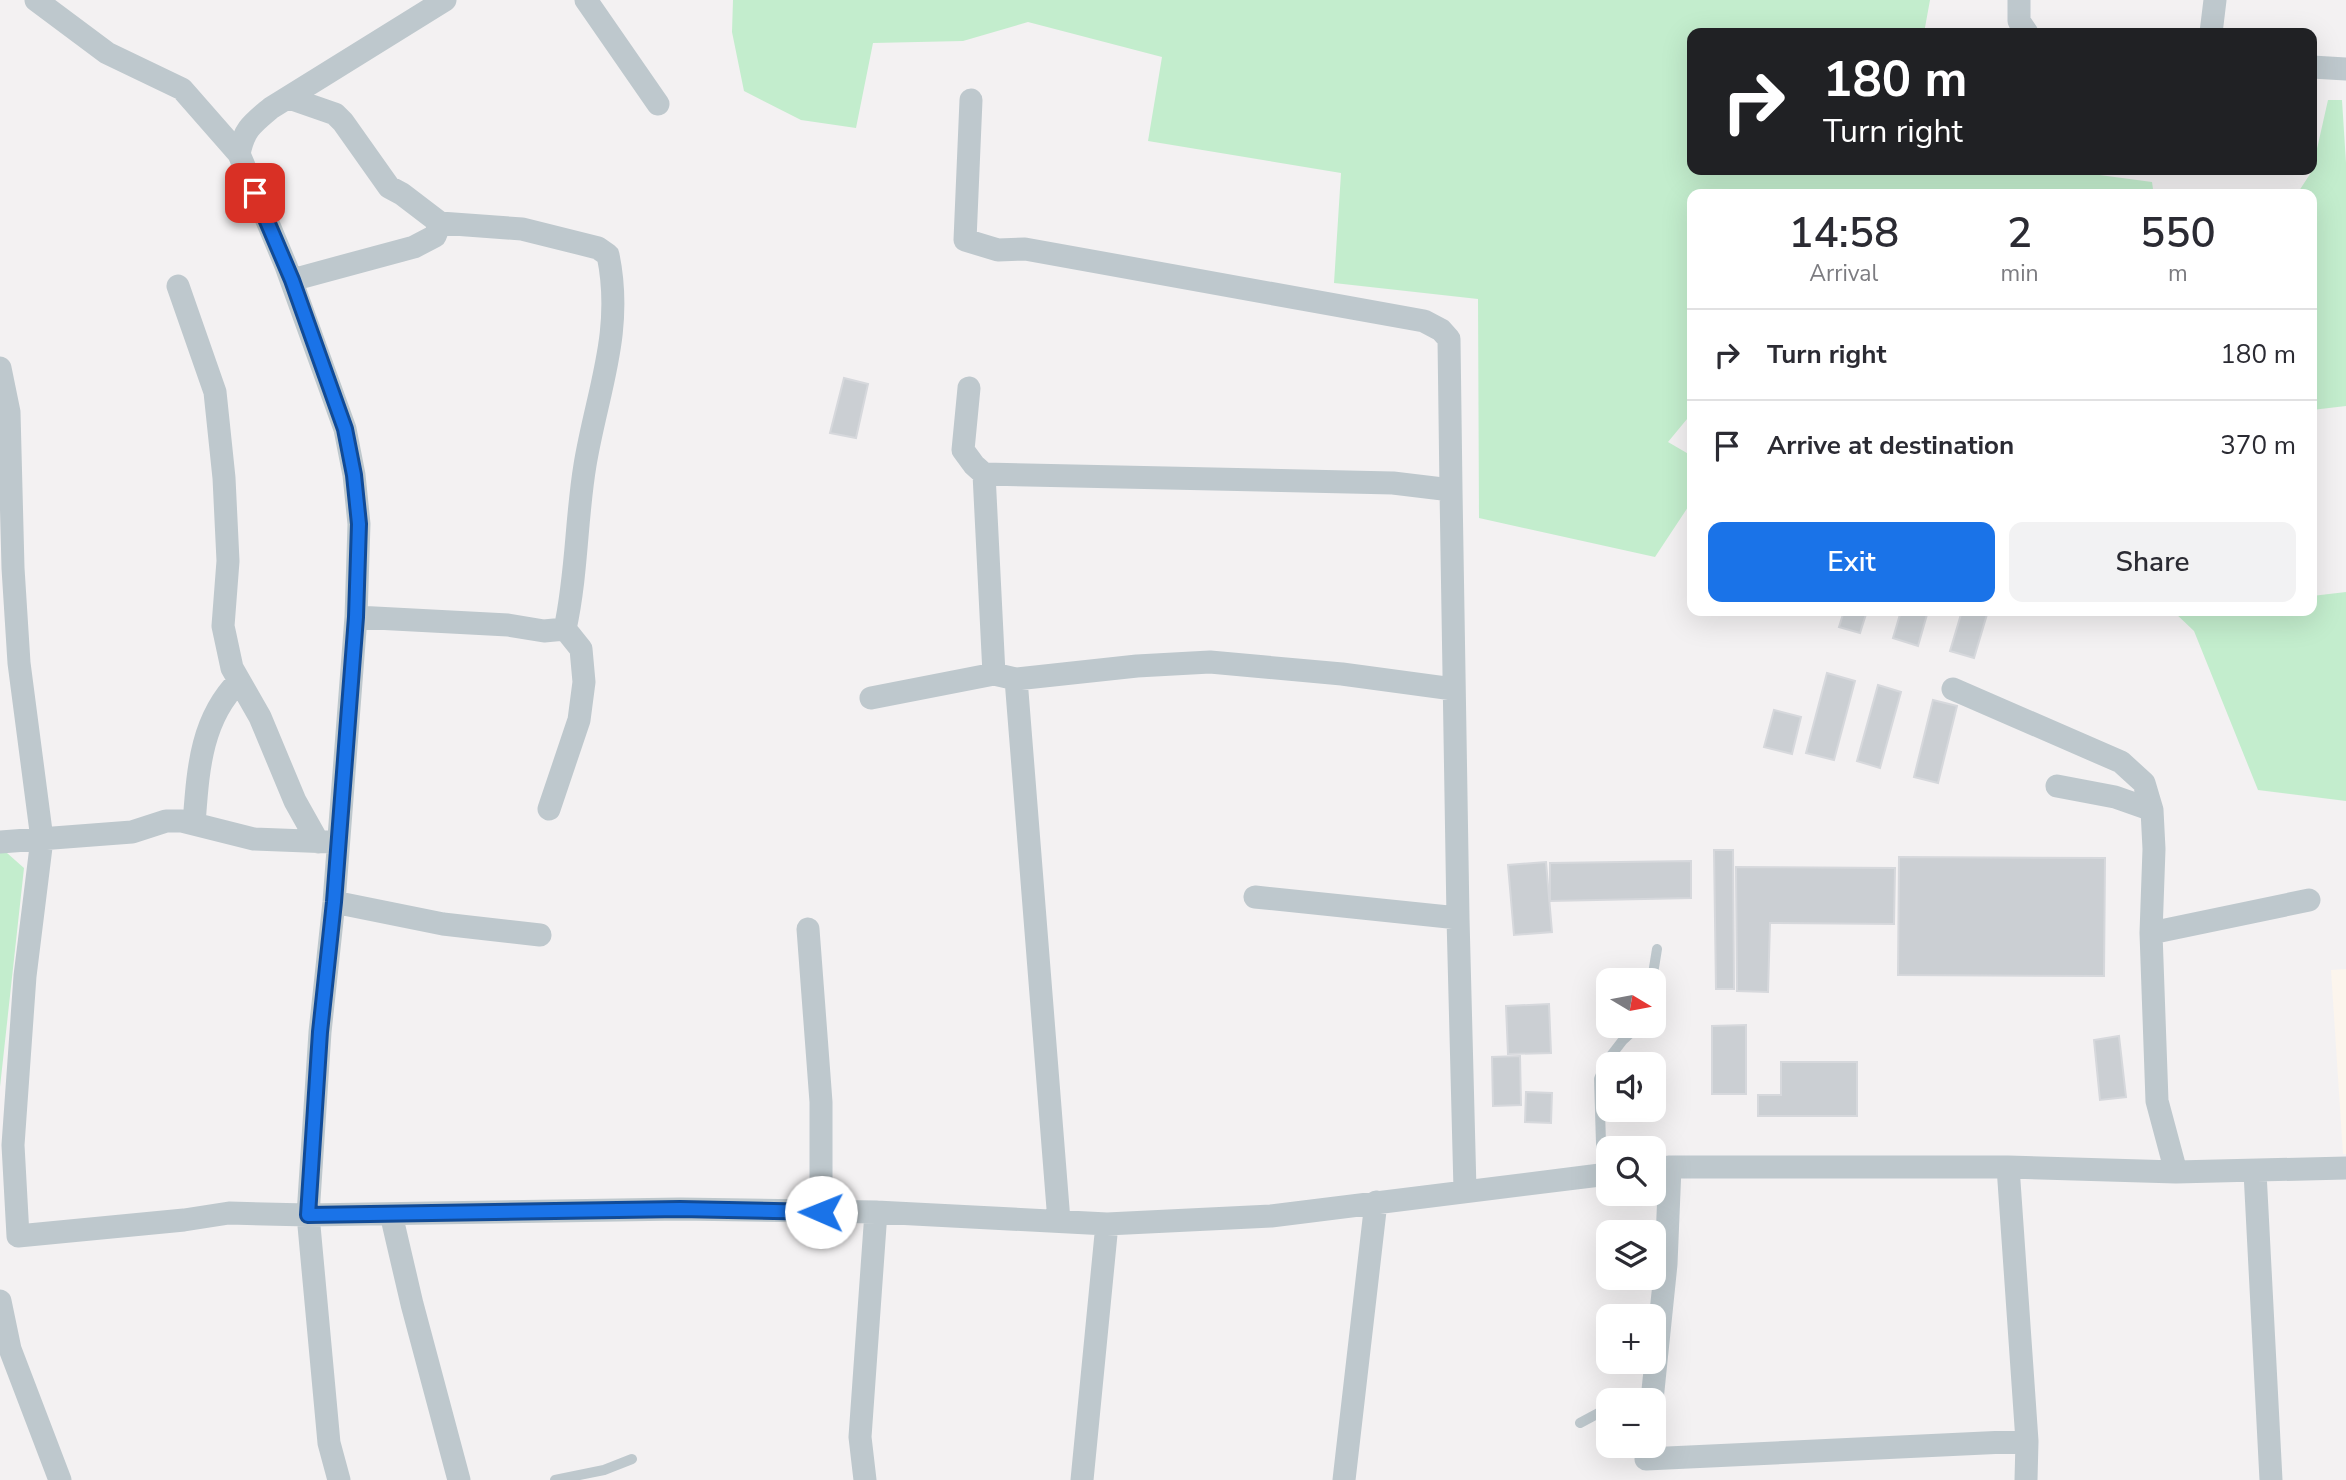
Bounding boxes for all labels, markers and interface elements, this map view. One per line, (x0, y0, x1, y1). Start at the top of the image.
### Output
text: 180 m (1823, 46, 1967, 113)
icon: right (1708, 56, 1799, 147)
text: Turn right (1823, 110, 1963, 153)
pin (225, 163, 285, 223)
icon: arrive (236, 174, 274, 212)
text: 14:58 (1788, 205, 1899, 262)
text: 2 (2007, 205, 2032, 262)
text: 550 (2140, 205, 2216, 262)
text: Arrival (1809, 258, 1878, 289)
text: min (2001, 258, 2039, 289)
text: m (2168, 258, 2188, 289)
icon: right (1708, 336, 1746, 374)
text: Turn right (1767, 337, 1886, 372)
text: 180 m (2220, 337, 2296, 372)
icon: arrive (1708, 427, 1746, 465)
text: Arrive at destination (1767, 428, 2014, 463)
text: 370 m (2220, 428, 2296, 463)
button: Exit (1708, 522, 1995, 602)
button: Share (2009, 522, 2296, 602)
north arrow (1596, 968, 1666, 1038)
map controls (1596, 968, 1666, 1458)
button: sound (1596, 1052, 1666, 1122)
button: search (1596, 1136, 1666, 1206)
position arrow (784, 1175, 858, 1249)
button: layers (1596, 1220, 1666, 1290)
button: + (1596, 1304, 1666, 1374)
button: − (1596, 1388, 1666, 1458)

